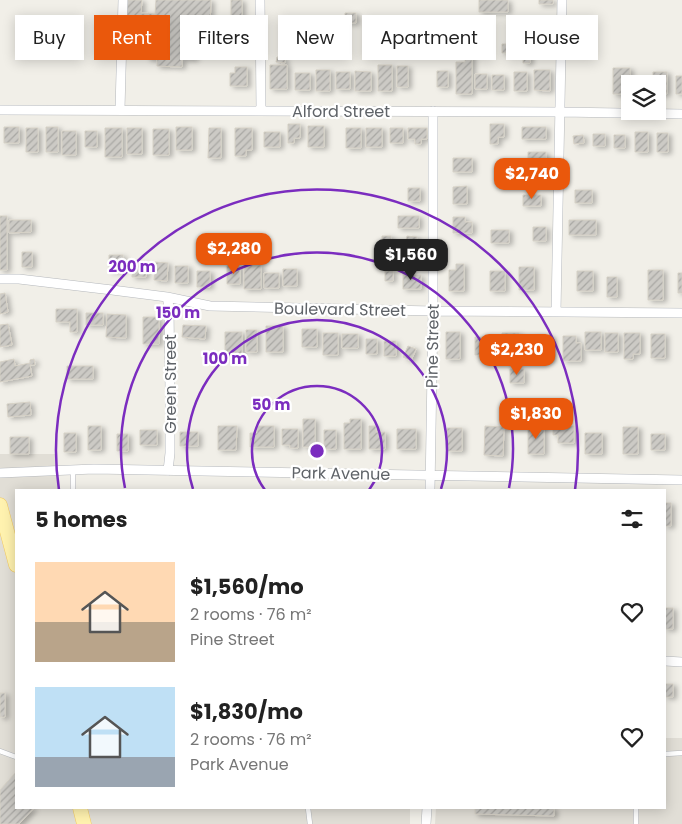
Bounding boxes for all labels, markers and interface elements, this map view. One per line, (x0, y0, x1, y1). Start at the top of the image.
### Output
chip: Buy (15, 15, 84, 60)
chip: Rent (94, 15, 170, 60)
chip: Filters (180, 15, 268, 60)
chip: New (278, 15, 352, 60)
chip: Apartment (362, 15, 496, 60)
chip: House (506, 15, 598, 60)
map controls (621, 75, 666, 120)
button: layers (621, 75, 666, 120)
street label: Alford Street (292, 100, 390, 123)
pin: $2,740 (491, 158, 573, 200)
text: $2,740 (505, 162, 559, 185)
pin: $2,280 (193, 232, 275, 275)
text: $2,280 (207, 237, 261, 260)
pin: $1,560 (370, 238, 452, 281)
text: $1,560 (385, 243, 437, 266)
text: 200 m (108, 256, 156, 277)
street label: Boulevard Street (274, 297, 406, 322)
text: 150 m (156, 302, 200, 323)
street label: Pine Street (420, 303, 445, 388)
street label: Green Street (159, 334, 182, 434)
pin: $2,230 (476, 334, 558, 376)
text: $2,230 (490, 338, 544, 361)
text: 100 m (203, 348, 247, 369)
text: 50 m (252, 394, 290, 415)
pin: $1,830 (495, 398, 577, 440)
text: $1,830 (510, 402, 562, 425)
centre of rings (308, 442, 326, 460)
street label: Park Avenue (291, 461, 391, 486)
text: 5 homes (35, 505, 128, 534)
icon: filters (618, 505, 646, 533)
text: $1,560/mo (190, 572, 304, 601)
icon: home (75, 582, 135, 642)
icon: heart (618, 598, 646, 626)
text: 2 rooms · 76 m² (190, 603, 312, 626)
text: Pine Street (190, 628, 274, 651)
text: $1,830/mo (190, 697, 303, 726)
icon: home (75, 707, 135, 767)
icon: heart (618, 723, 646, 751)
text: 2 rooms · 76 m² (190, 728, 312, 751)
text: Park Avenue (190, 753, 289, 776)

